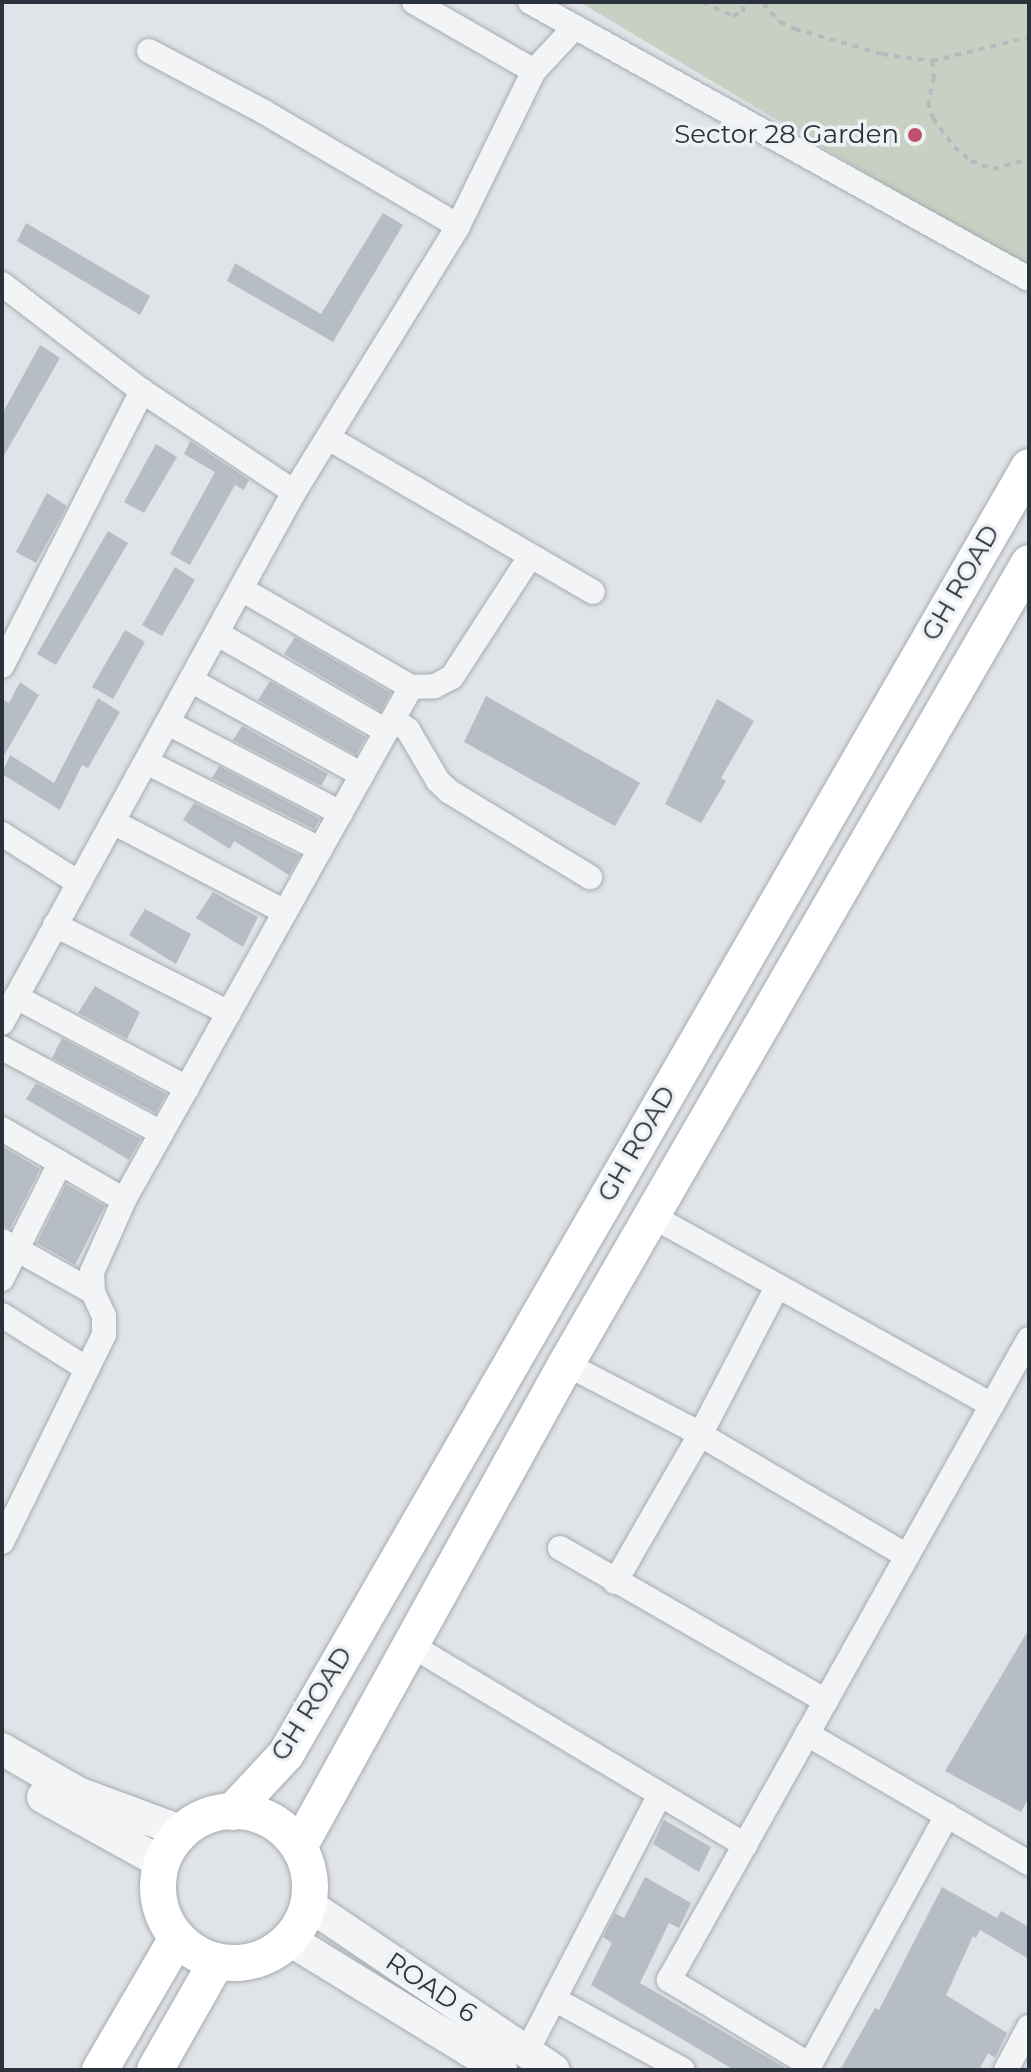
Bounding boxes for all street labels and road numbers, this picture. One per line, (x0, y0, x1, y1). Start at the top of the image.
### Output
street label: GH ROAD (915, 520, 1007, 646)
street label: GH ROAD (591, 1081, 683, 1207)
street label: GH ROAD (265, 1641, 359, 1767)
street label: ROAD 6 (380, 1946, 482, 2030)

